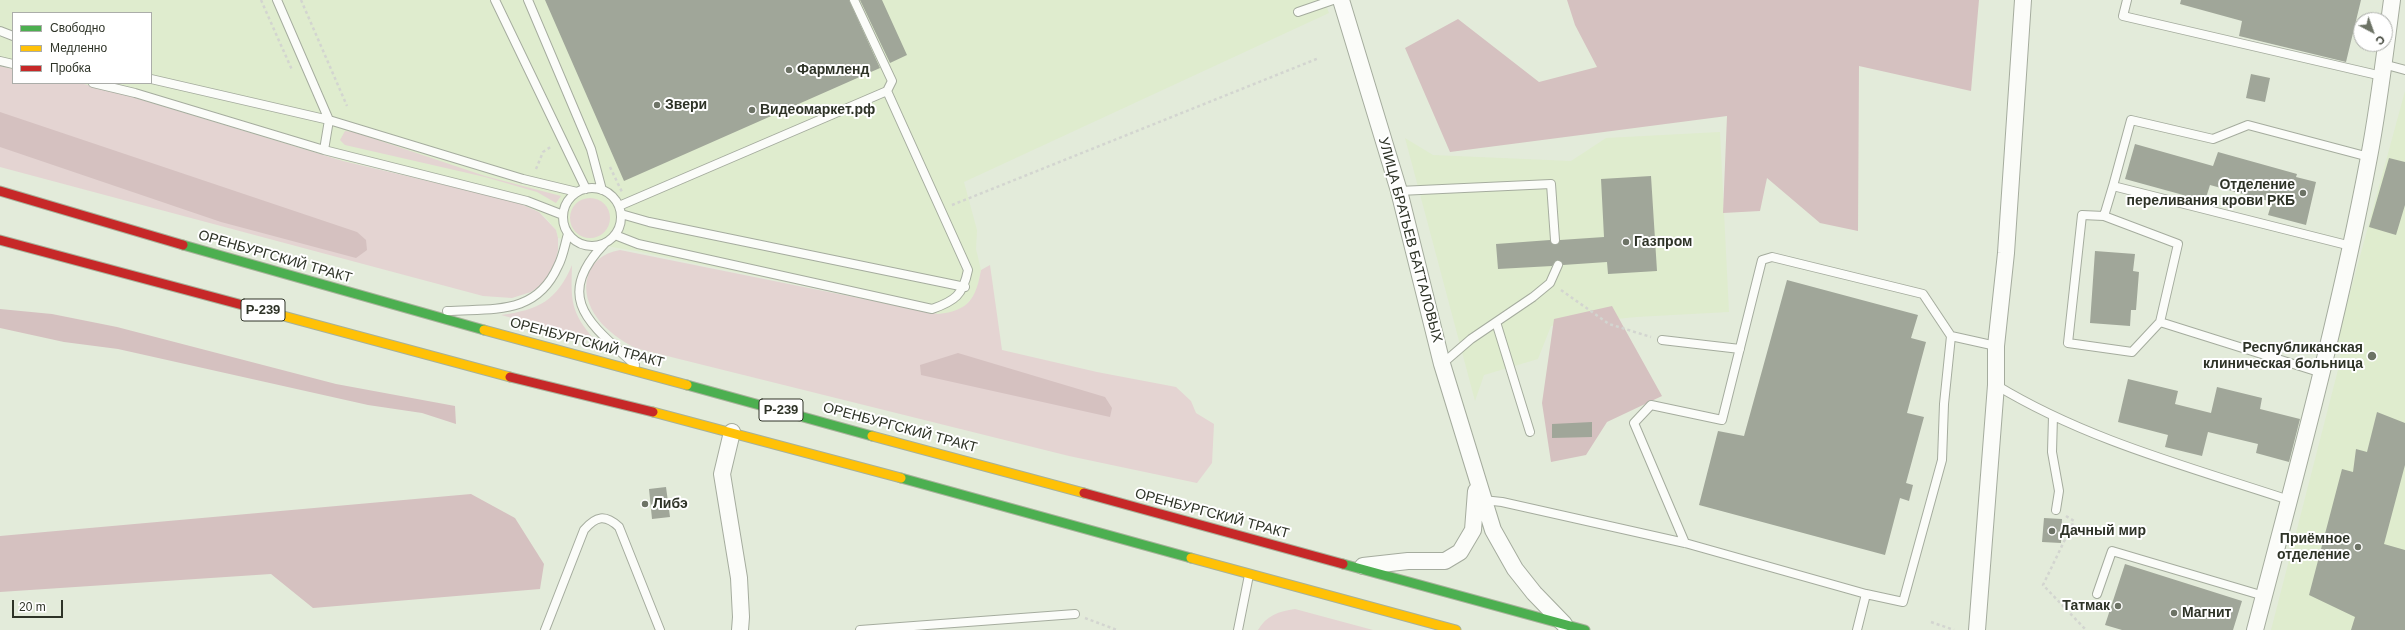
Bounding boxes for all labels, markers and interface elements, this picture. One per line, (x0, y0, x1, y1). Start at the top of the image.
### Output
legend (12, 12, 152, 84)
north arrow (2353, 12, 2393, 52)
text: Свободно (50, 21, 105, 35)
text: С (2373, 33, 2387, 47)
text: Медленно (50, 41, 107, 55)
text: Пробка (50, 61, 91, 75)
place label: Фармленд (797, 62, 869, 78)
marker: Фармленд (784, 65, 794, 75)
place label: Звери (665, 97, 707, 113)
marker: Звери (652, 100, 662, 110)
place label: Видеомаркет.рф (760, 102, 875, 118)
marker: Видеомаркет.рф (747, 105, 757, 115)
street label: УЛИЦА БРАТЬЕВ БАТТАЛОВЫХ (1374, 135, 1446, 345)
place label: Отделение переливания крови РКБ (2126, 177, 2295, 210)
marker: Отделение переливания крови РКБ (2298, 188, 2308, 198)
street label: ОРЕНБУРГСКИЙ ТРАКТ (196, 227, 354, 287)
place label: Газпром (1634, 234, 1692, 250)
marker: Газпром (1621, 237, 1631, 247)
road number: Р-239 (241, 299, 285, 321)
street label: ОРЕНБУРГСКИЙ ТРАКТ (508, 314, 666, 372)
place label: Республиканская клиническая больница (2203, 340, 2363, 372)
marker: Республиканская клиническая больница (2366, 350, 2378, 362)
road number: Р-239 (759, 399, 803, 421)
street label: ОРЕНБУРГСКИЙ ТРАКТ (821, 399, 979, 457)
street label: ОРЕНБУРГСКИЙ ТРАКТ (1133, 485, 1291, 543)
place label: Либэ (653, 496, 688, 512)
marker: Либэ (640, 499, 650, 509)
place label: Дачный мир (2060, 523, 2146, 539)
marker: Дачный мир (2047, 526, 2057, 536)
place label: Приёмное отделение (2277, 531, 2350, 564)
marker: Приёмное отделение (2353, 542, 2363, 552)
scale bar (14, 592, 65, 618)
place label: Татмак (2062, 598, 2110, 614)
text: 20 m (19, 600, 46, 614)
marker: Татмак (2113, 601, 2123, 611)
place label: Магнит (2182, 605, 2231, 621)
marker: Магнит (2169, 608, 2179, 618)

